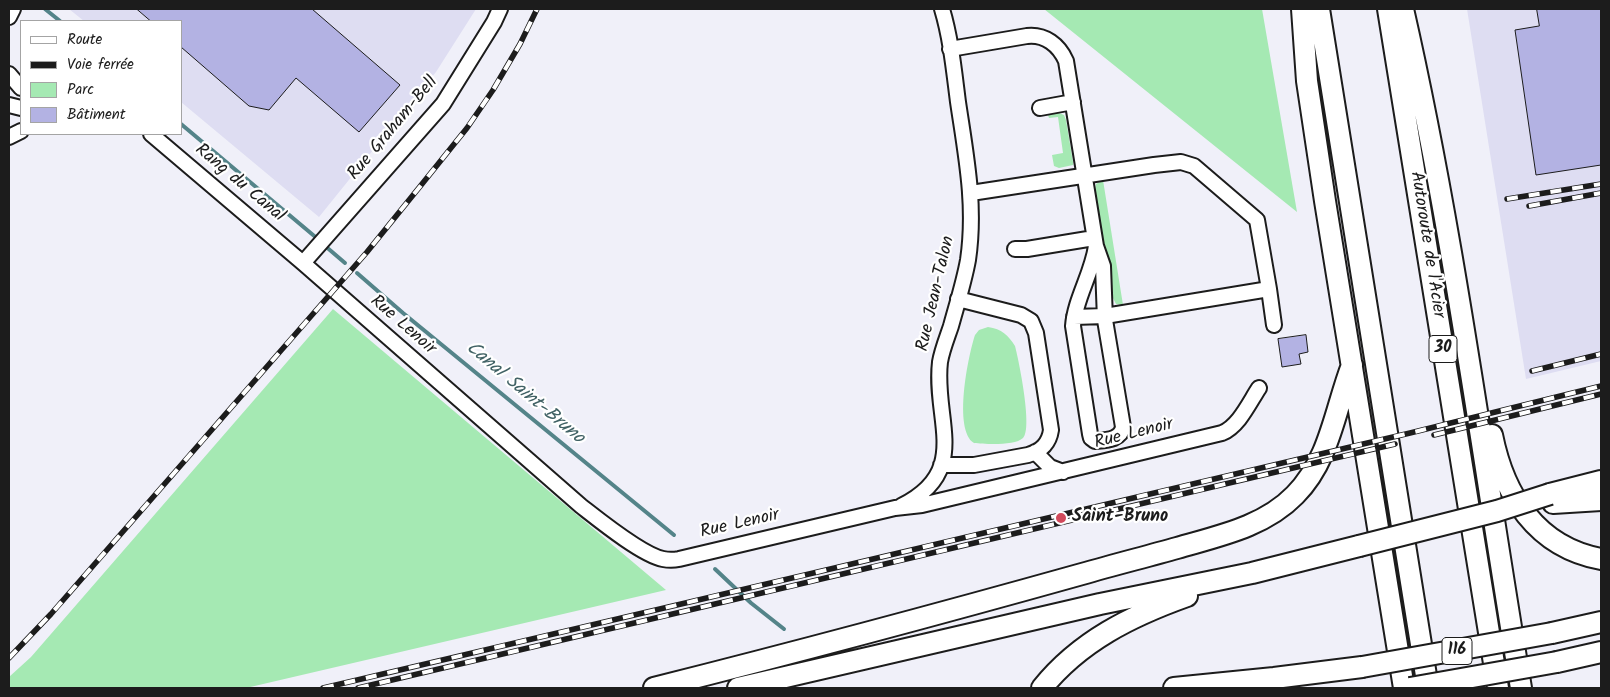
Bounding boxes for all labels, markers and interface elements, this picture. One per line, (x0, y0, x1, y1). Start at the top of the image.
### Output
legend (20, 20, 182, 135)
text: Route (67, 28, 102, 52)
text: Voie ferrée (67, 53, 134, 77)
street label: Rue Graham-Bell (344, 73, 444, 185)
text: Parc (67, 78, 94, 102)
text: Bâtiment (67, 103, 126, 127)
street label: Rang du Canal (190, 140, 288, 228)
street label: Autoroute de l'Acier (1404, 170, 1448, 320)
street label: Rue Jean-Talon (913, 234, 961, 354)
street label: Rue Lenoir (365, 291, 439, 361)
road number: 30 (1429, 336, 1457, 362)
water label: Canal Saint-Bruno (460, 338, 588, 450)
street label: Rue Lenoir (1092, 415, 1176, 455)
street label: Rue Lenoir (698, 505, 782, 545)
place label: Saint-Bruno (1072, 507, 1168, 529)
marker: Saint-Bruno (1054, 511, 1068, 525)
road number: 116 (1442, 637, 1472, 664)

